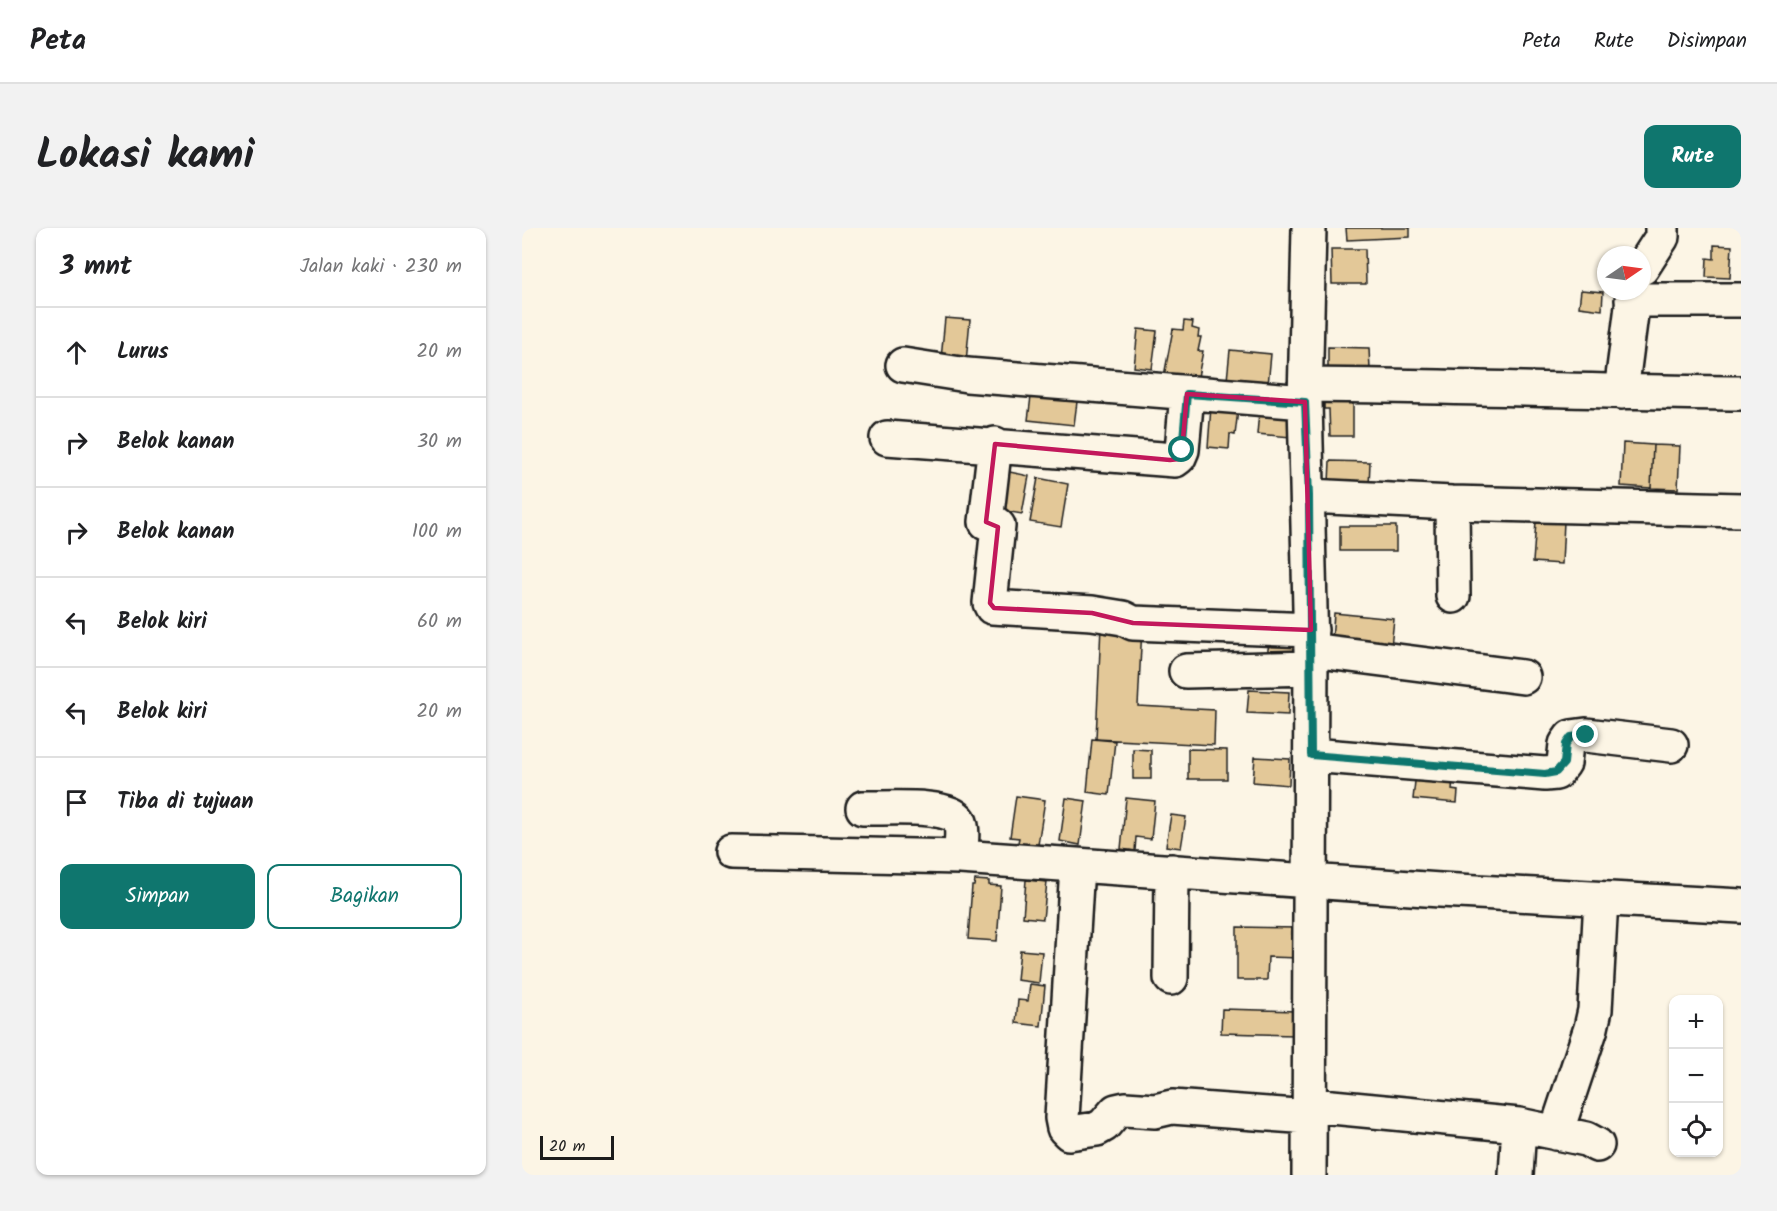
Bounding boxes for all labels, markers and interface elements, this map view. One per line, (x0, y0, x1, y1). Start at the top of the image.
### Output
text: Peta (30, 19, 86, 64)
text: Peta (1522, 25, 1561, 58)
text: Rute (1594, 25, 1634, 58)
text: Disimpan (1667, 25, 1747, 58)
text: Lokasi kami (36, 123, 254, 190)
button: Rute (1644, 125, 1741, 188)
text: 3 mnt (60, 246, 132, 288)
north arrow (1597, 246, 1651, 300)
text: Jalan kaki · 230 m (300, 251, 462, 283)
text: Lurus (117, 335, 169, 370)
icon: ahead (60, 336, 93, 369)
text: 20 m (416, 336, 462, 368)
text: Belok kanan (117, 425, 234, 460)
icon: right (60, 426, 93, 459)
text: 30 m (417, 426, 462, 458)
route start (1168, 436, 1194, 462)
text: Belok kanan (117, 515, 234, 550)
icon: right (60, 516, 93, 549)
text: 100 m (412, 516, 462, 548)
text: Belok kiri (117, 605, 207, 640)
icon: left (60, 606, 93, 639)
text: 60 m (417, 606, 462, 638)
text: Belok kiri (117, 695, 207, 730)
icon: left (60, 696, 93, 729)
text: 20 m (416, 696, 462, 728)
route end (1572, 721, 1598, 747)
text: Tiba di tujuan (117, 785, 253, 820)
icon: arrive (60, 786, 93, 819)
button: Simpan (60, 864, 255, 929)
button: Bagikan (267, 864, 462, 929)
map controls (1669, 995, 1723, 1157)
button: + (1669, 995, 1723, 1049)
button: − (1669, 1049, 1723, 1103)
button: locate (1669, 1103, 1723, 1157)
scale bar (540, 1133, 614, 1160)
text: 20 m (549, 1134, 585, 1159)

